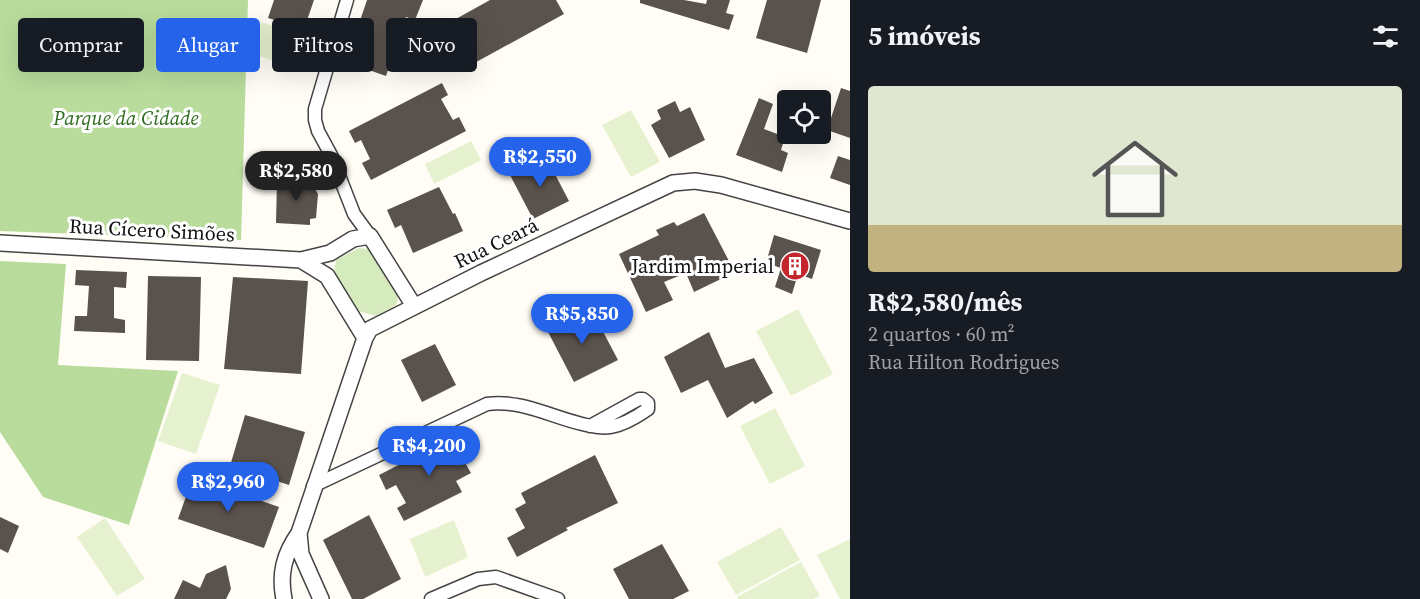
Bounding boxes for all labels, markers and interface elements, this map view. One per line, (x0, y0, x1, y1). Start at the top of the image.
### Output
chip: Comprar (18, 18, 144, 72)
chip: Alugar (156, 18, 260, 72)
chip: Filtros (272, 18, 374, 72)
chip: Novo (386, 18, 477, 72)
text: 5 imóveis (868, 18, 981, 54)
icon: filters (1369, 20, 1402, 53)
map controls (777, 90, 831, 144)
button: locate (777, 90, 831, 144)
park label: Parque da Cidade (52, 104, 199, 132)
icon: home (1081, 125, 1189, 233)
pin: R$2,550 (485, 137, 595, 188)
text: R$2,550 (503, 142, 577, 170)
pin: R$2,580 (241, 151, 351, 202)
text: R$2,580 (259, 156, 333, 184)
street label: Rua Ceará (449, 210, 544, 275)
street label: Rua Cícero Simões (68, 212, 236, 248)
building icon: Jardim Imperial (779, 250, 811, 282)
place label: Jardim Imperial (630, 252, 774, 280)
text: R$2,580/mês (868, 284, 1022, 320)
pin: R$5,850 (527, 294, 637, 345)
text: R$5,850 (545, 299, 619, 327)
text: 2 quartos · 60 m² (868, 320, 1015, 348)
text: Rua Hilton Rodrigues (868, 348, 1060, 376)
pin: R$4,200 (374, 426, 484, 477)
text: R$4,200 (392, 431, 466, 459)
pin: R$2,960 (173, 462, 283, 513)
text: R$2,960 (191, 467, 265, 495)

